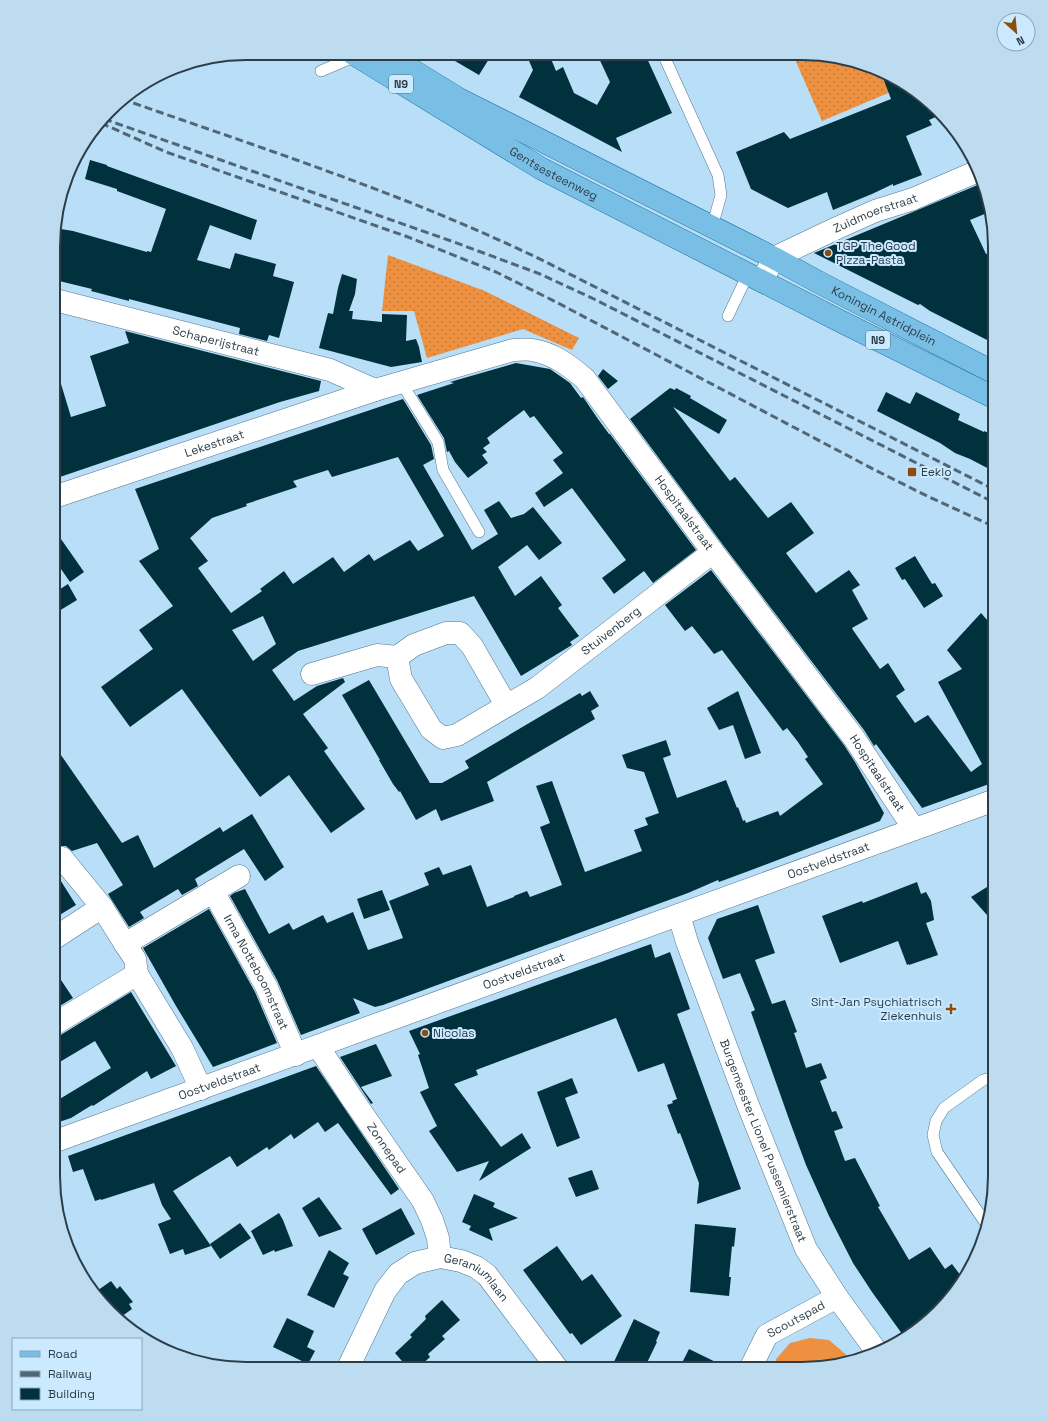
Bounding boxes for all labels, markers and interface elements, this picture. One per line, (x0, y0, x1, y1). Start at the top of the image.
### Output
north arrow (996, 12, 1036, 52)
text: N (1014, 33, 1027, 49)
road number: N9 (389, 75, 413, 93)
street label: Gentsesteenweg (506, 143, 601, 204)
street label: Zuidmoerstraat (831, 190, 920, 237)
place label: TGP The Good Pizza-Pasta (836, 238, 916, 268)
marker: TGP The Good Pizza-Pasta (823, 248, 833, 258)
street label: Koningin Astridplein (829, 282, 939, 349)
street label: Schaperijstraat (171, 322, 261, 360)
road number: N9 (866, 331, 890, 349)
street label: Lekestraat (182, 426, 246, 461)
place label: Eeklo (921, 464, 952, 480)
marker: Eeklo (906, 466, 918, 478)
street label: Hospitaalstraat (651, 472, 717, 554)
street label: Stuivenberg (578, 603, 644, 659)
street label: Hospitaalstraat (846, 731, 909, 815)
street label: Oostveldstraat (785, 838, 872, 883)
street label: Irma Notteboomstraat (220, 912, 292, 1032)
street label: Oostveldstraat (481, 949, 567, 993)
place label: Sint-Jan Psychiatrisch Ziekenhuis (811, 994, 942, 1024)
marker: Sint-Jan Psychiatrisch Ziekenhuis (945, 1003, 957, 1015)
place label: Nicolas (433, 1025, 475, 1041)
marker: Nicolas (420, 1028, 430, 1038)
street label: Burgemeester Lionel Pussemierstraat (716, 1037, 810, 1245)
street label: Oostveldstraat (176, 1059, 263, 1104)
street label: Zonnepad (363, 1120, 410, 1177)
street label: Geraniumlaan (442, 1250, 512, 1305)
street label: Scoutspad (764, 1297, 828, 1341)
legend (12, 1338, 142, 1410)
text: Road (48, 1346, 77, 1362)
text: Railway (48, 1366, 92, 1382)
text: Building (48, 1386, 95, 1402)

